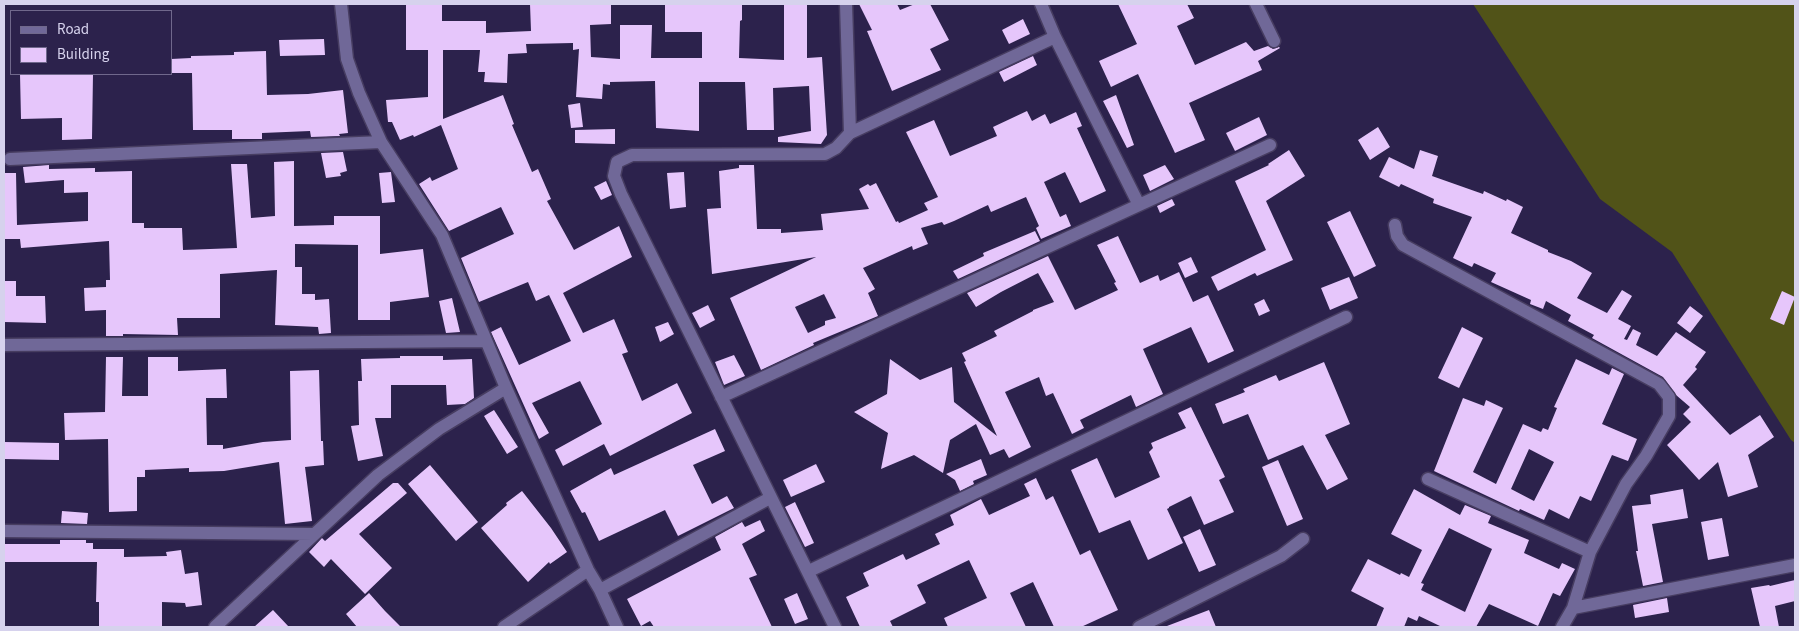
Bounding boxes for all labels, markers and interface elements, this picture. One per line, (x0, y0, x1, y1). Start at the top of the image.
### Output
legend (10, 10, 172, 75)
text: Road (57, 19, 89, 40)
text: Building (57, 44, 109, 65)

